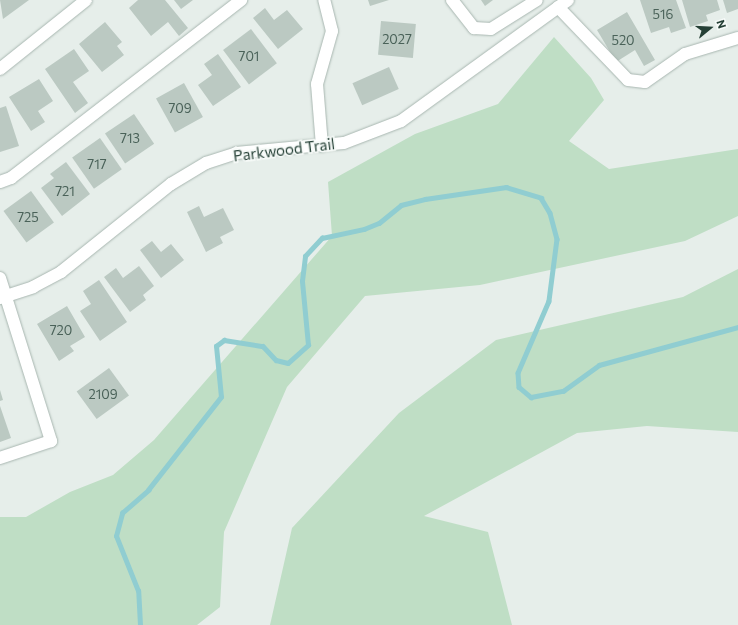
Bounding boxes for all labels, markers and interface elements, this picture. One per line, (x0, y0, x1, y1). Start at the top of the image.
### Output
house number: 516 (653, 6, 673, 22)
north arrow (690, 8, 730, 48)
text: N (714, 18, 729, 30)
house number: 2027 (382, 31, 412, 47)
house number: 520 (611, 32, 635, 48)
house number: 701 (239, 48, 259, 64)
house number: 709 (168, 100, 192, 116)
house number: 713 (120, 130, 140, 146)
street label: Parkwood Trail (232, 135, 336, 165)
house number: 717 (87, 156, 107, 172)
house number: 721 (55, 183, 75, 199)
house number: 725 (17, 209, 39, 225)
house number: 720 (50, 322, 72, 338)
house number: 2109 (88, 386, 118, 402)

